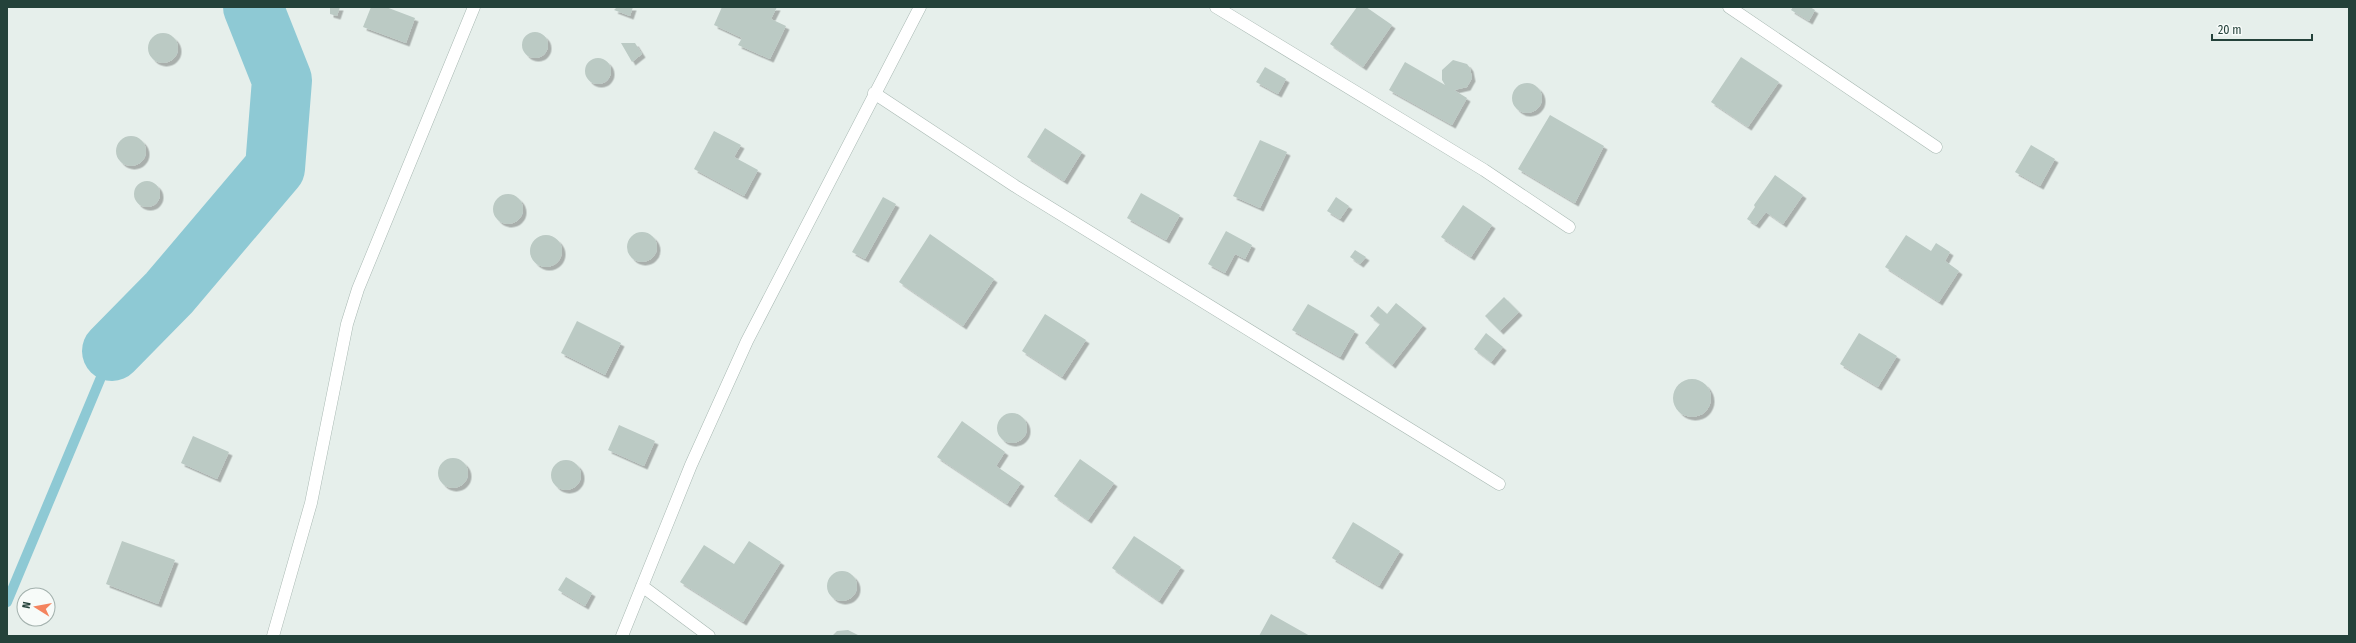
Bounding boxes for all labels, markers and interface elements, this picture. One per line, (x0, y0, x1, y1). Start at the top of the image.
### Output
scale bar (2212, 16, 2312, 42)
text: 20 m (2218, 23, 2242, 37)
north arrow (16, 587, 56, 627)
text: N (20, 601, 34, 610)

